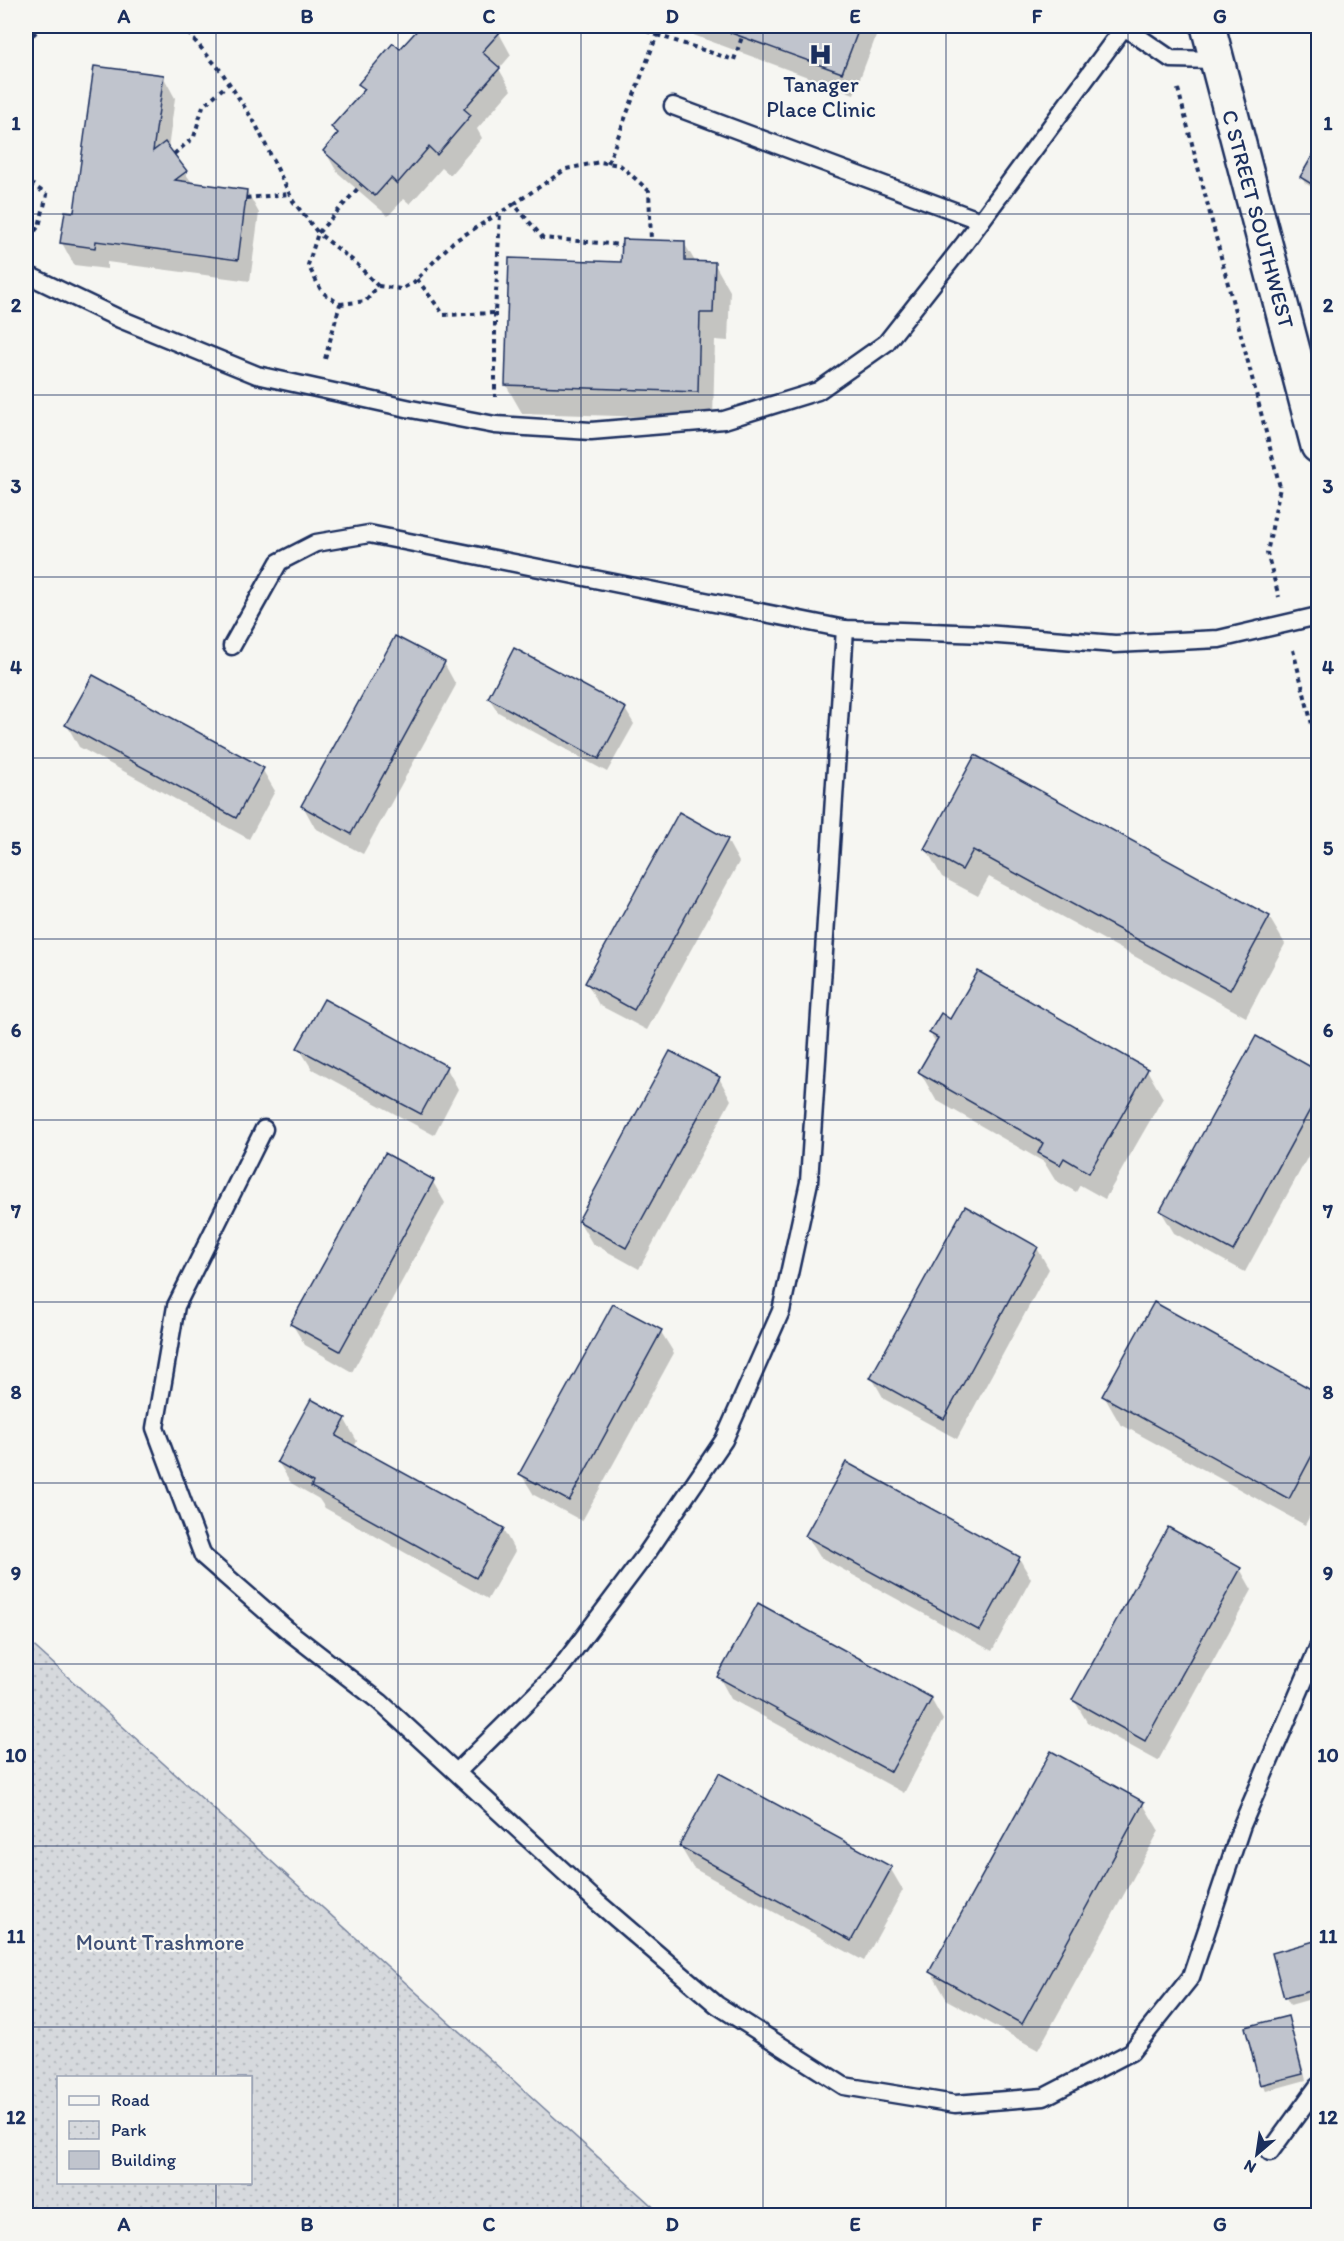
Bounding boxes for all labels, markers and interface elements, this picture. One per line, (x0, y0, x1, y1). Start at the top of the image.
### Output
text: A (117, 4, 131, 28)
text: B (301, 4, 314, 28)
text: C (483, 4, 496, 28)
text: D (665, 4, 679, 28)
text: E (849, 4, 861, 28)
text: F (1032, 4, 1043, 28)
text: G (1213, 4, 1227, 28)
hospital icon: Tanager Place Clinic (808, 42, 834, 68)
place label: Tanager Place Clinic (766, 71, 876, 123)
street label: C STREET SOUTHWEST (1216, 107, 1300, 332)
text: 1 (11, 111, 21, 135)
text: 1 (1323, 111, 1333, 135)
text: 2 (11, 293, 22, 317)
text: 2 (1323, 293, 1334, 317)
text: 3 (11, 474, 22, 498)
text: 3 (1323, 474, 1334, 498)
text: 4 (10, 655, 22, 679)
text: 4 (1322, 655, 1334, 679)
text: 5 (11, 836, 22, 860)
text: 5 (1323, 836, 1334, 860)
text: 6 (11, 1018, 22, 1042)
text: 6 (1323, 1018, 1334, 1042)
text: 7 (10, 1199, 21, 1223)
text: 7 (1322, 1199, 1333, 1223)
text: 8 (11, 1380, 22, 1404)
text: 8 (1323, 1380, 1334, 1404)
text: 9 (11, 1561, 21, 1585)
text: 9 (1323, 1561, 1333, 1585)
text: 10 (5, 1743, 27, 1767)
text: 10 (1317, 1743, 1339, 1767)
text: 11 (7, 1924, 26, 1948)
text: 11 (1319, 1924, 1338, 1948)
park label: Mount Trashmore (76, 1929, 244, 1956)
legend (57, 2076, 252, 2184)
text: Road (111, 2089, 150, 2111)
text: 12 (6, 2105, 26, 2129)
text: 12 (1318, 2105, 1338, 2129)
text: Park (111, 2119, 146, 2141)
north arrow (1227, 2124, 1287, 2184)
text: Building (111, 2149, 177, 2171)
text: N (1241, 2156, 1259, 2178)
text: A (117, 2212, 131, 2236)
text: B (301, 2212, 314, 2236)
text: C (483, 2212, 496, 2236)
text: D (665, 2212, 679, 2236)
text: E (849, 2212, 861, 2236)
text: F (1032, 2212, 1043, 2236)
text: G (1213, 2212, 1227, 2236)

